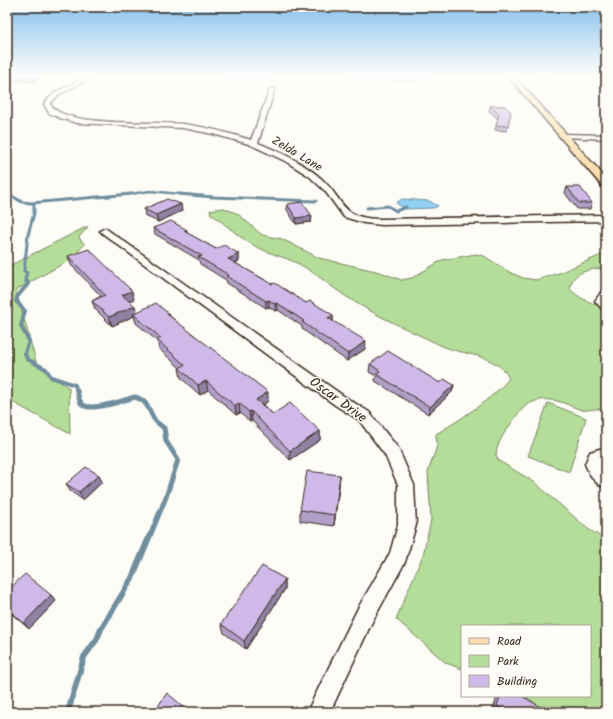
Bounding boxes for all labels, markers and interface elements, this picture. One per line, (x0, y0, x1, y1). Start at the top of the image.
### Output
street label: Zelda Lane (268, 131, 326, 177)
street label: Oscar Drive (305, 371, 372, 429)
legend (461, 625, 591, 697)
text: Road (497, 632, 522, 651)
text: Park (497, 652, 519, 671)
text: Building (497, 672, 537, 691)

